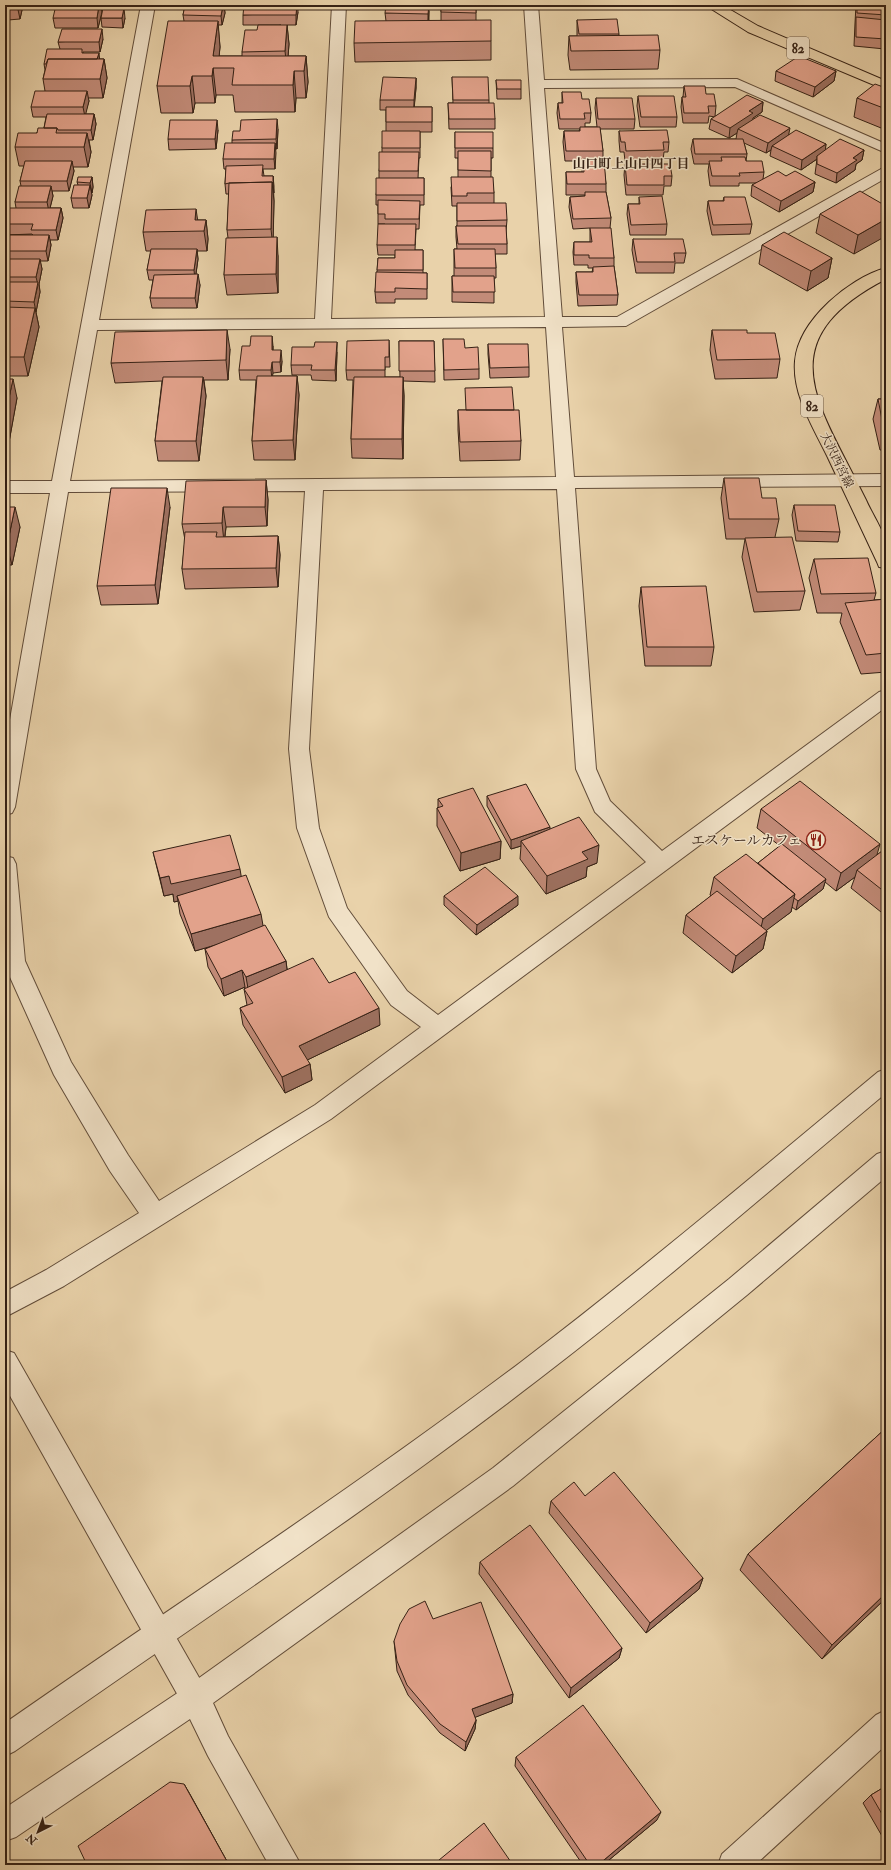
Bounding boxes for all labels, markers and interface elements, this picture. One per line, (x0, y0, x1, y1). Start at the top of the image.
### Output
road number: 82 (787, 37, 809, 59)
district label: 山口町上山口四丁目 (572, 156, 690, 172)
road number: 82 (801, 395, 823, 417)
street label: 大沢西宮線 (817, 430, 856, 490)
restaurant icon: エスケールカフェ (805, 829, 827, 851)
place label: エスケールカフェ (691, 832, 802, 849)
north arrow (18, 1812, 58, 1852)
text: N (23, 1830, 40, 1848)

